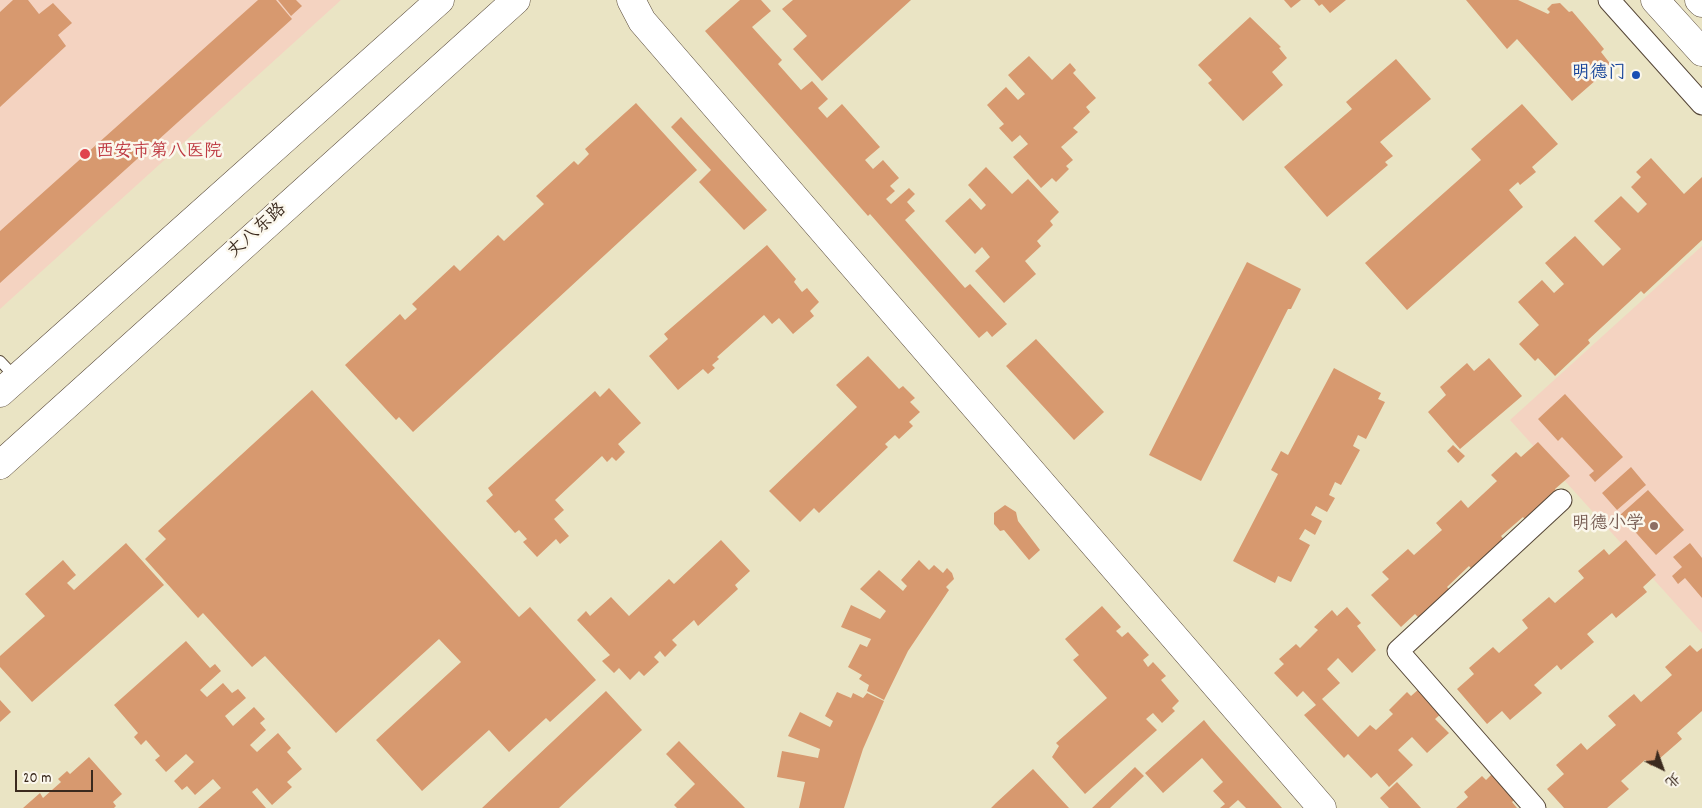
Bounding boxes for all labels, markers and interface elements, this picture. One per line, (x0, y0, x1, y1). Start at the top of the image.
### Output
place label: 明德门 (1572, 64, 1626, 86)
marker: 明德门 (1630, 69, 1642, 81)
place label: 西安市第八医院 (96, 143, 222, 165)
marker: 西安市第八医院 (78, 147, 92, 161)
street label: 丈八东路 (224, 200, 292, 264)
place label: 明德小学 (1572, 515, 1644, 537)
marker: 明德小学 (1648, 520, 1660, 532)
north arrow (1637, 743, 1687, 793)
scale bar (18, 760, 95, 792)
text: 北 (1660, 767, 1684, 791)
text: 20 m (23, 768, 51, 790)

